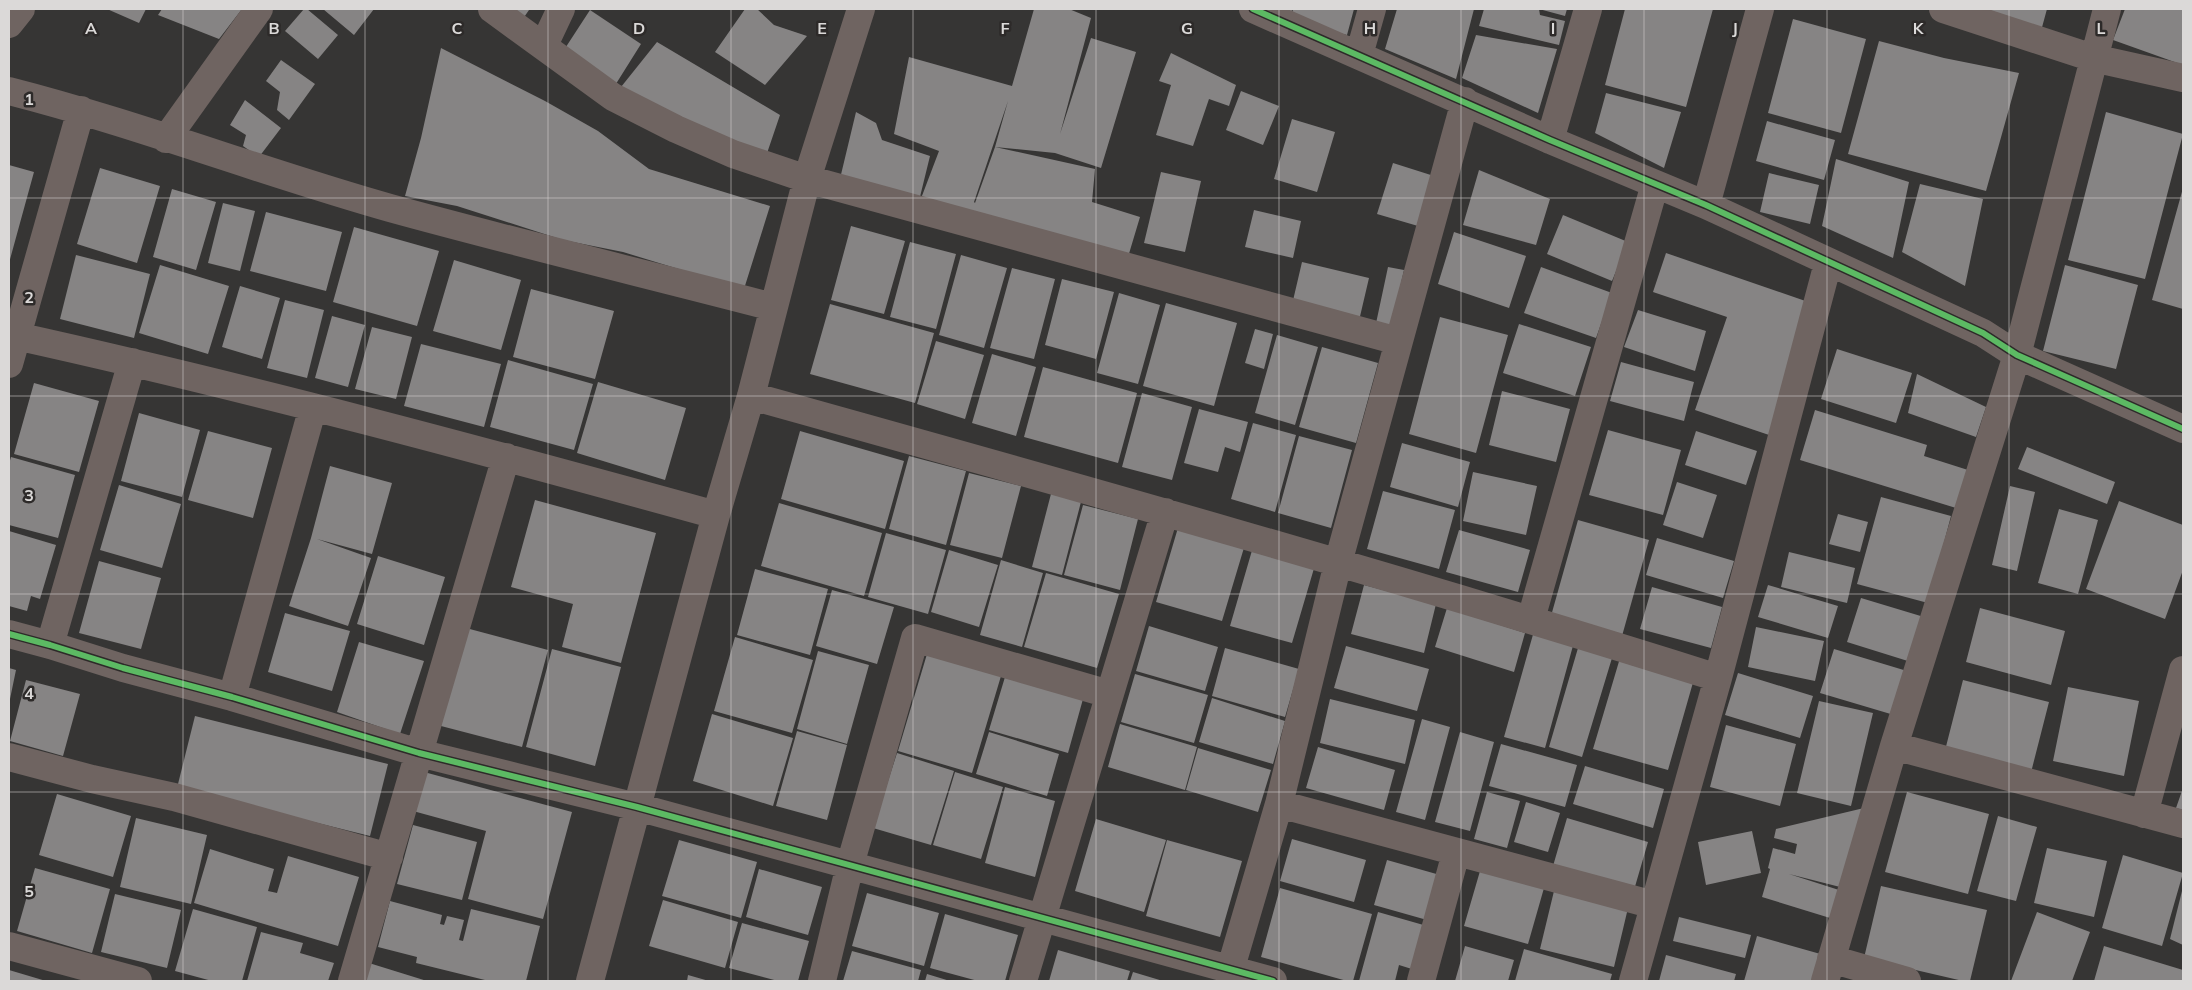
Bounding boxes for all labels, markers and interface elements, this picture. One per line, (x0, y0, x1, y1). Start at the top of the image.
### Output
text: A (85, 18, 97, 38)
text: B (268, 18, 280, 38)
text: C (452, 18, 463, 38)
text: D (633, 18, 645, 38)
text: E (817, 18, 827, 38)
text: F (1000, 18, 1010, 38)
text: G (1181, 18, 1193, 38)
text: H (1364, 18, 1376, 38)
text: I (1551, 18, 1555, 38)
text: J (1732, 18, 1738, 38)
text: K (1913, 18, 1925, 38)
text: L (2097, 18, 2106, 38)
text: 1 (24, 89, 34, 109)
text: 2 (24, 287, 34, 307)
text: 3 (24, 485, 34, 505)
text: 4 (24, 683, 34, 703)
text: 5 (24, 881, 34, 901)

